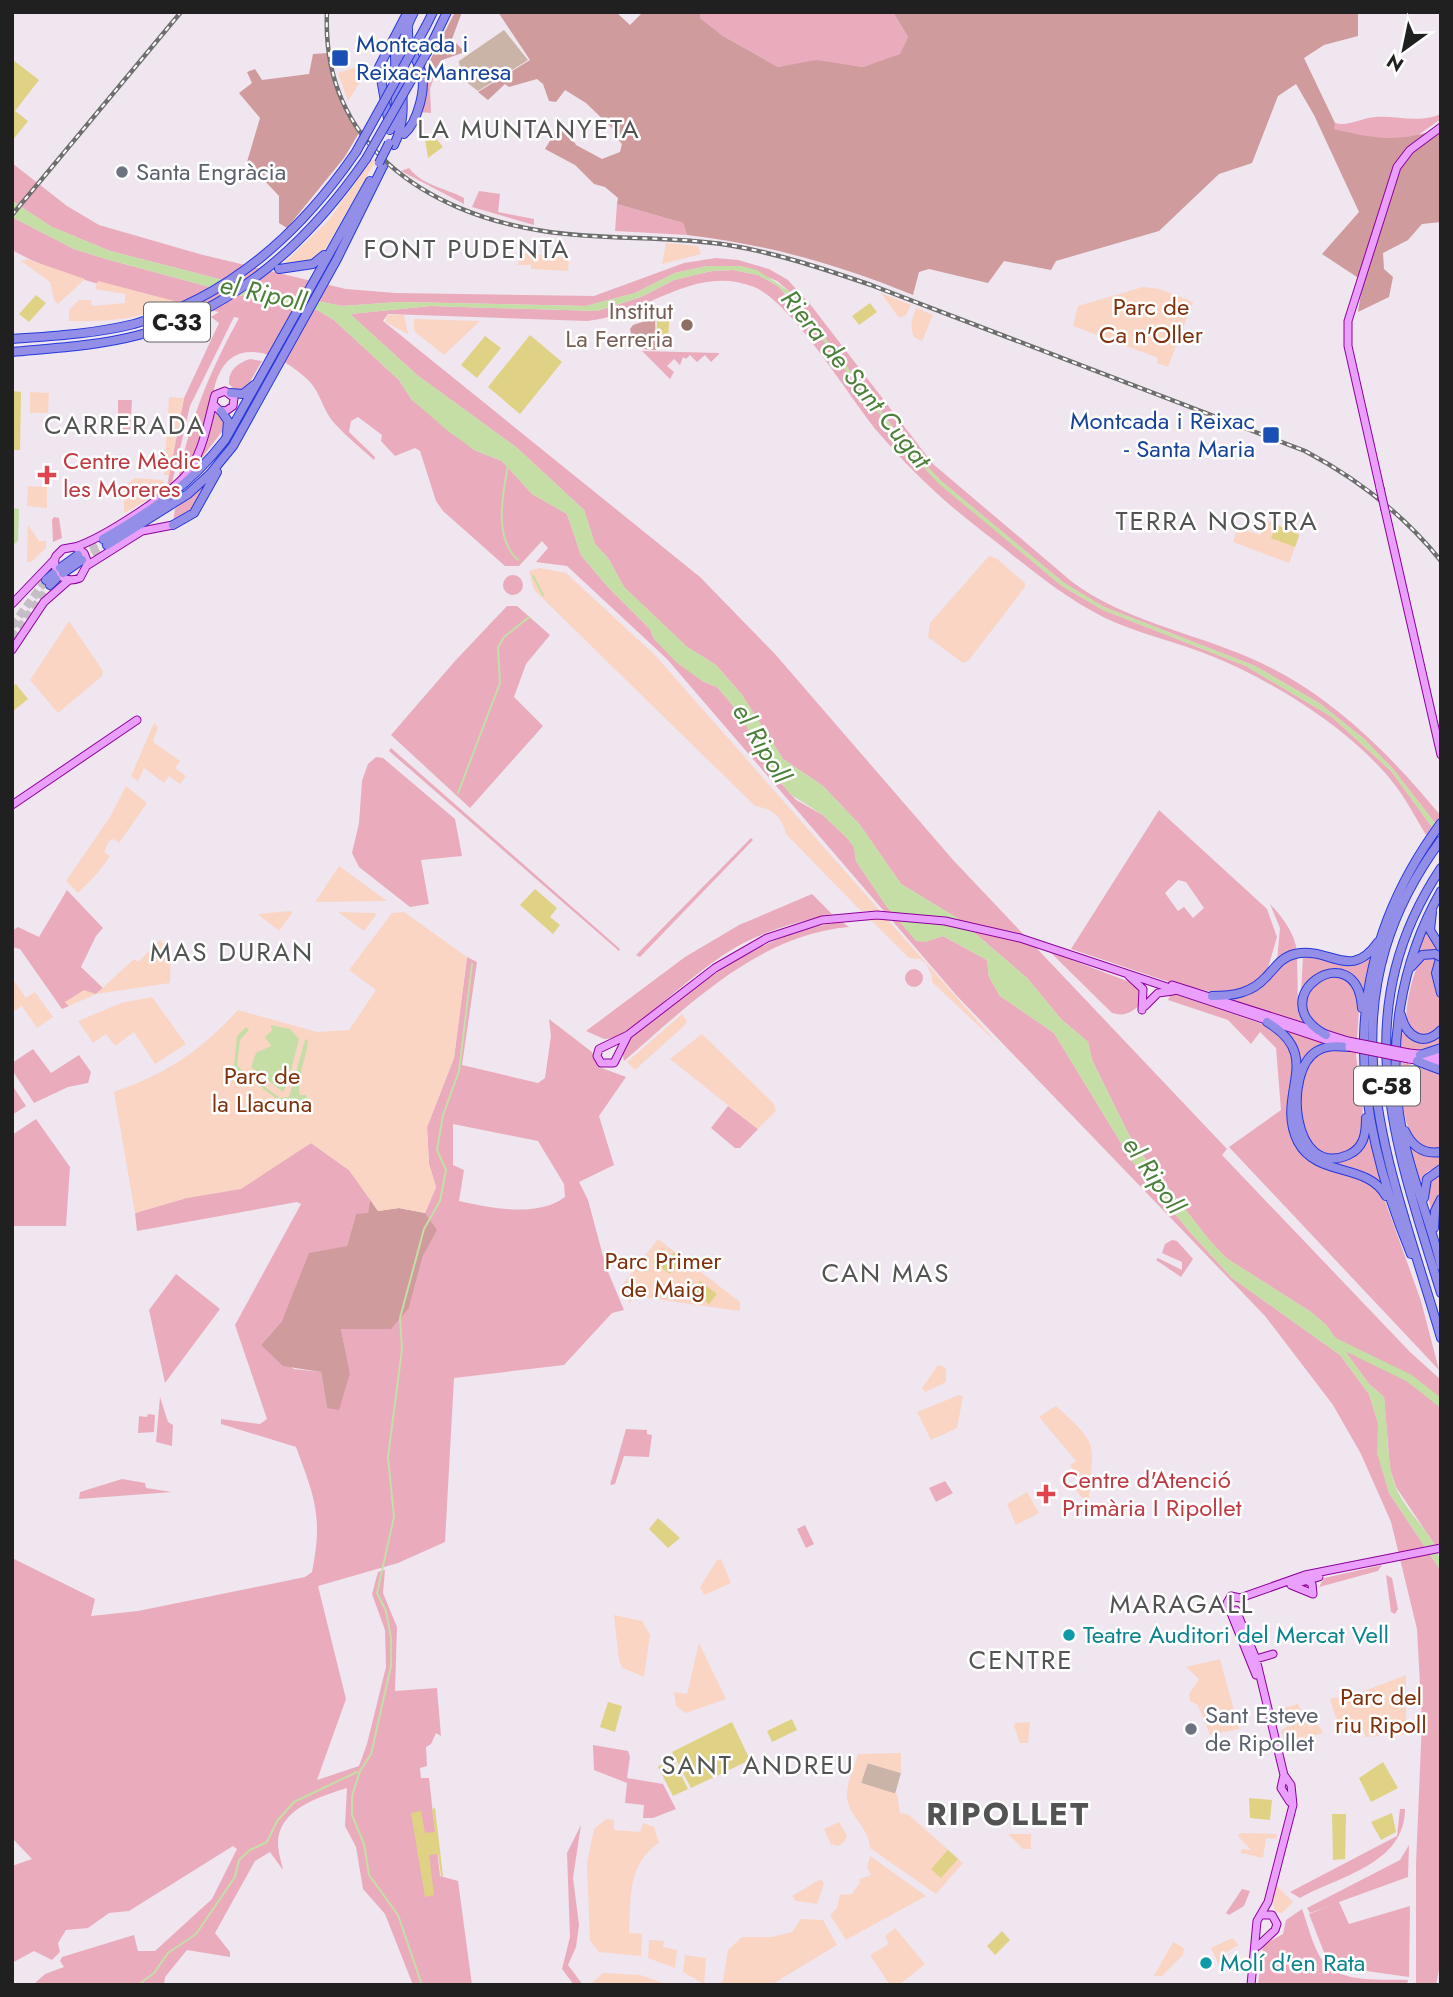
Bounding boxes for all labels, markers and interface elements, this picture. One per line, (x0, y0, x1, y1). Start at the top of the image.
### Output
north arrow (1369, 14, 1439, 84)
place label: Montcada i Reixac-Manresa (356, 26, 511, 89)
text: N (1381, 47, 1409, 78)
marker: Montcada i Reixac-Manresa (330, 48, 350, 68)
district label: LA MUNTANYETA (417, 110, 641, 148)
place label: Santa Engràcia (136, 154, 286, 189)
marker: Santa Engràcia (114, 164, 130, 180)
district label: FONT PUDENTA (364, 230, 570, 268)
water label: el Ripoll (216, 265, 311, 321)
water label: Riera de Sant Cugat (772, 281, 941, 478)
park label: Parc de Ca n'Oller (1099, 289, 1204, 352)
place label: Institut La Ferreria (565, 293, 673, 356)
road number: C-33 (144, 302, 210, 342)
marker: Institut La Ferreria (679, 317, 695, 333)
place label: Montcada i Reixac - Santa Maria (1070, 403, 1255, 466)
district label: CARRERADA (44, 406, 206, 444)
marker: Montcada i Reixac - Santa Maria (1261, 425, 1281, 445)
place label: Centre Mèdic les Moreres (63, 443, 201, 506)
marker: Centre Mèdic les Moreres (37, 465, 57, 485)
district label: TERRA NOSTRA (1115, 502, 1319, 540)
water label: el Ripoll (723, 696, 801, 791)
district label: MAS DURAN (150, 933, 314, 971)
park label: Parc de la Llacuna (212, 1058, 312, 1121)
road number: C-58 (1354, 1066, 1420, 1106)
water label: el Ripoll (1113, 1128, 1195, 1223)
park label: Parc Primer de Maig (605, 1243, 722, 1306)
district label: CAN MAS (822, 1254, 951, 1292)
place label: Centre d'Atenció Primària I Ripollet (1062, 1462, 1242, 1525)
marker: Centre d'Atenció Primària I Ripollet (1036, 1484, 1056, 1504)
district label: MARAGALL (1109, 1585, 1255, 1623)
place label: Teatre Auditori del Mercat Vell (1083, 1617, 1389, 1652)
marker: Teatre Auditori del Mercat Vell (1061, 1627, 1077, 1643)
district label: CENTRE (968, 1641, 1074, 1679)
park label: Parc del riu Ripoll (1335, 1679, 1427, 1742)
place label: Sant Esteve de Ripollet (1205, 1697, 1318, 1760)
marker: Sant Esteve de Ripollet (1183, 1721, 1199, 1737)
district label: SANT ANDREU (661, 1746, 855, 1784)
district label: RIPOLLET (926, 1791, 1090, 1837)
place label: Molí d'en Rata (1220, 1945, 1365, 1980)
marker: Molí d'en Rata (1198, 1955, 1214, 1971)

